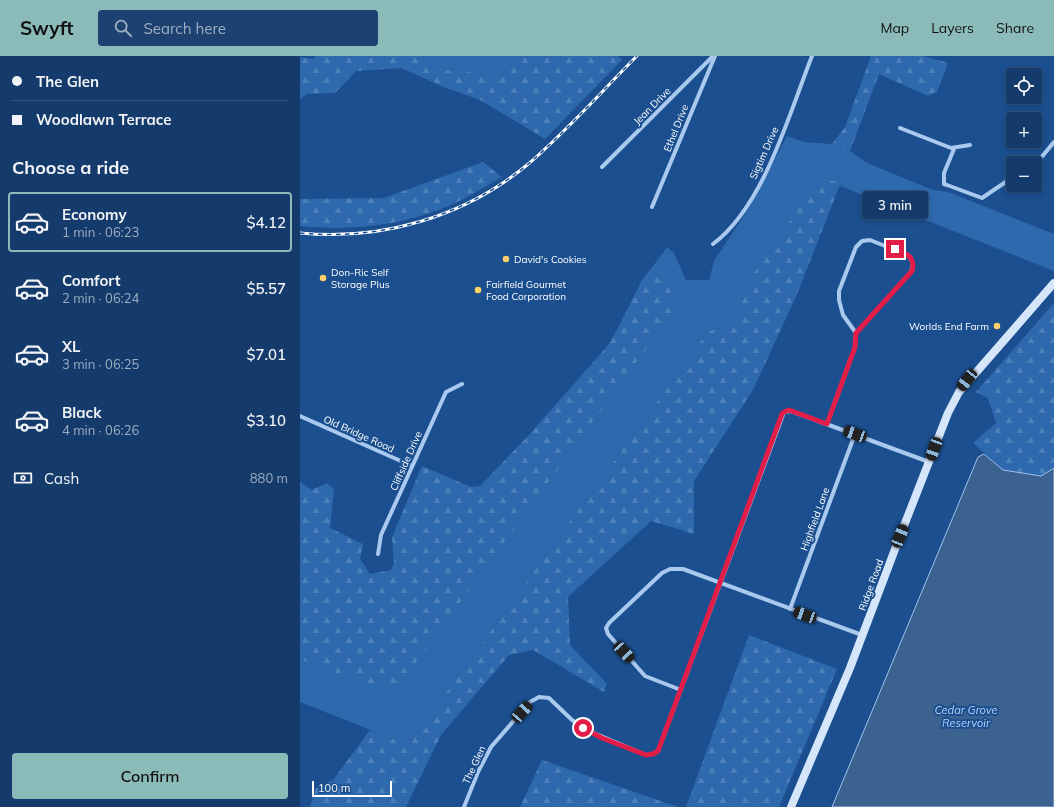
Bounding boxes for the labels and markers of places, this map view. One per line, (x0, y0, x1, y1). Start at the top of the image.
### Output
place label: David's Cookies (514, 253, 587, 266)
marker: David's Cookies (501, 254, 511, 264)
place label: Don-Ric Self Storage Plus (331, 266, 390, 291)
marker: Don-Ric Self Storage Plus (318, 273, 328, 283)
place label: Fairfield Gourmet Food Corporation (486, 278, 566, 303)
marker: Fairfield Gourmet Food Corporation (473, 285, 483, 295)
place label: Worlds End Farm (909, 320, 989, 333)
marker: Worlds End Farm (992, 321, 1002, 331)

